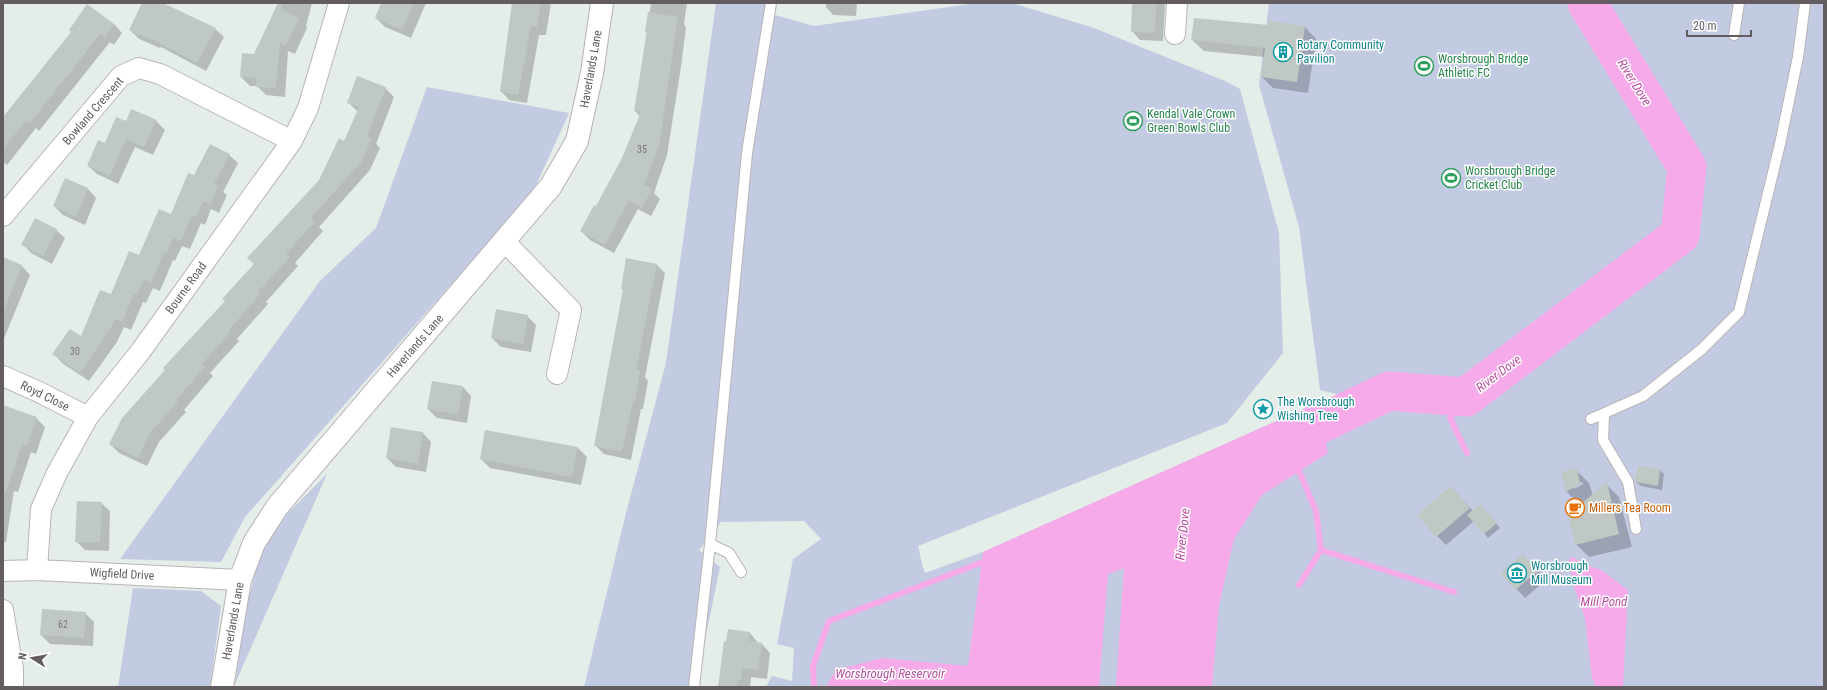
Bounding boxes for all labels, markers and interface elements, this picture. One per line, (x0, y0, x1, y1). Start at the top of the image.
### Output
scale bar (1687, 12, 1751, 38)
text: 20 m (1693, 19, 1717, 33)
street label: Haverlands Lane (577, 29, 605, 109)
place label: Rotary Community Pavilion (1297, 38, 1384, 66)
building icon: Rotary Community Pavilion (1272, 41, 1294, 63)
place label: Worsbrough Bridge Athletic FC (1438, 52, 1529, 80)
sports icon: Worsbrough Bridge Athletic FC (1413, 55, 1435, 77)
water label: River Dove (1614, 56, 1655, 108)
street label: Bowland Crescent (60, 74, 127, 148)
place label: Kendal Vale Crown Green Bowls Club (1147, 107, 1236, 135)
sports icon: Kendal Vale Crown Green Bowls Club (1122, 110, 1144, 132)
house number: 35 (637, 144, 647, 155)
place label: Worsbrough Bridge Cricket Club (1465, 164, 1556, 192)
sports icon: Worsbrough Bridge Cricket Club (1440, 167, 1462, 189)
street label: Bourne Road (163, 259, 209, 317)
street label: Haverlands Lane (384, 311, 446, 380)
house number: 30 (70, 346, 80, 357)
water label: River Dove (1473, 352, 1524, 395)
street label: Royd Close (18, 378, 72, 414)
place label: The Worsbrough Wishing Tree (1277, 395, 1355, 423)
place icon: The Worsbrough Wishing Tree (1252, 398, 1274, 420)
cafe icon: Millers Tea Room (1564, 497, 1586, 519)
place label: Millers Tea Room (1589, 501, 1671, 515)
water label: River Dove (1172, 507, 1193, 561)
place label: Worsbrough Mill Museum (1531, 559, 1592, 587)
museum icon: Worsbrough Mill Museum (1506, 562, 1528, 584)
street label: Wigfield Drive (89, 565, 155, 583)
street label: Haverlands Lane (219, 581, 247, 661)
water label: Mill Pond (1581, 594, 1628, 609)
house number: 62 (58, 619, 68, 630)
north arrow (12, 638, 52, 678)
text: N (16, 651, 30, 661)
water label: Worsbrough Reservoir (835, 666, 946, 681)

